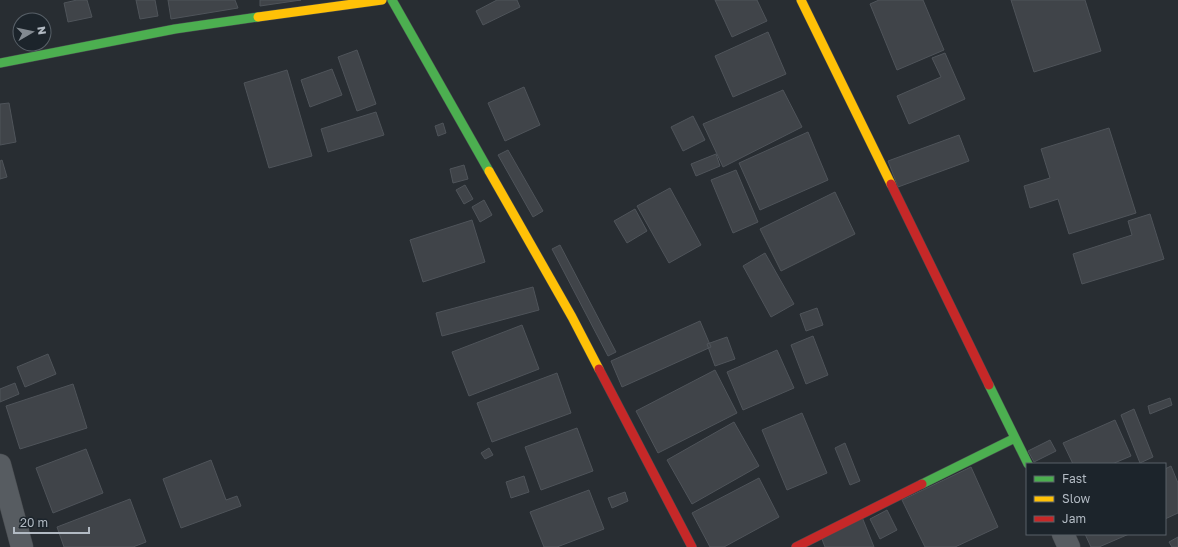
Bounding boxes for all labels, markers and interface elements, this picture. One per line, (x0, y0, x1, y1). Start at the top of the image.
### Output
north arrow (12, 12, 52, 52)
text: N (35, 25, 49, 36)
legend (1026, 463, 1166, 535)
text: Fast (1062, 471, 1087, 486)
text: Slow (1062, 491, 1090, 506)
scale bar (14, 509, 89, 535)
text: Jam (1062, 511, 1086, 526)
text: 20 m (20, 515, 48, 530)

